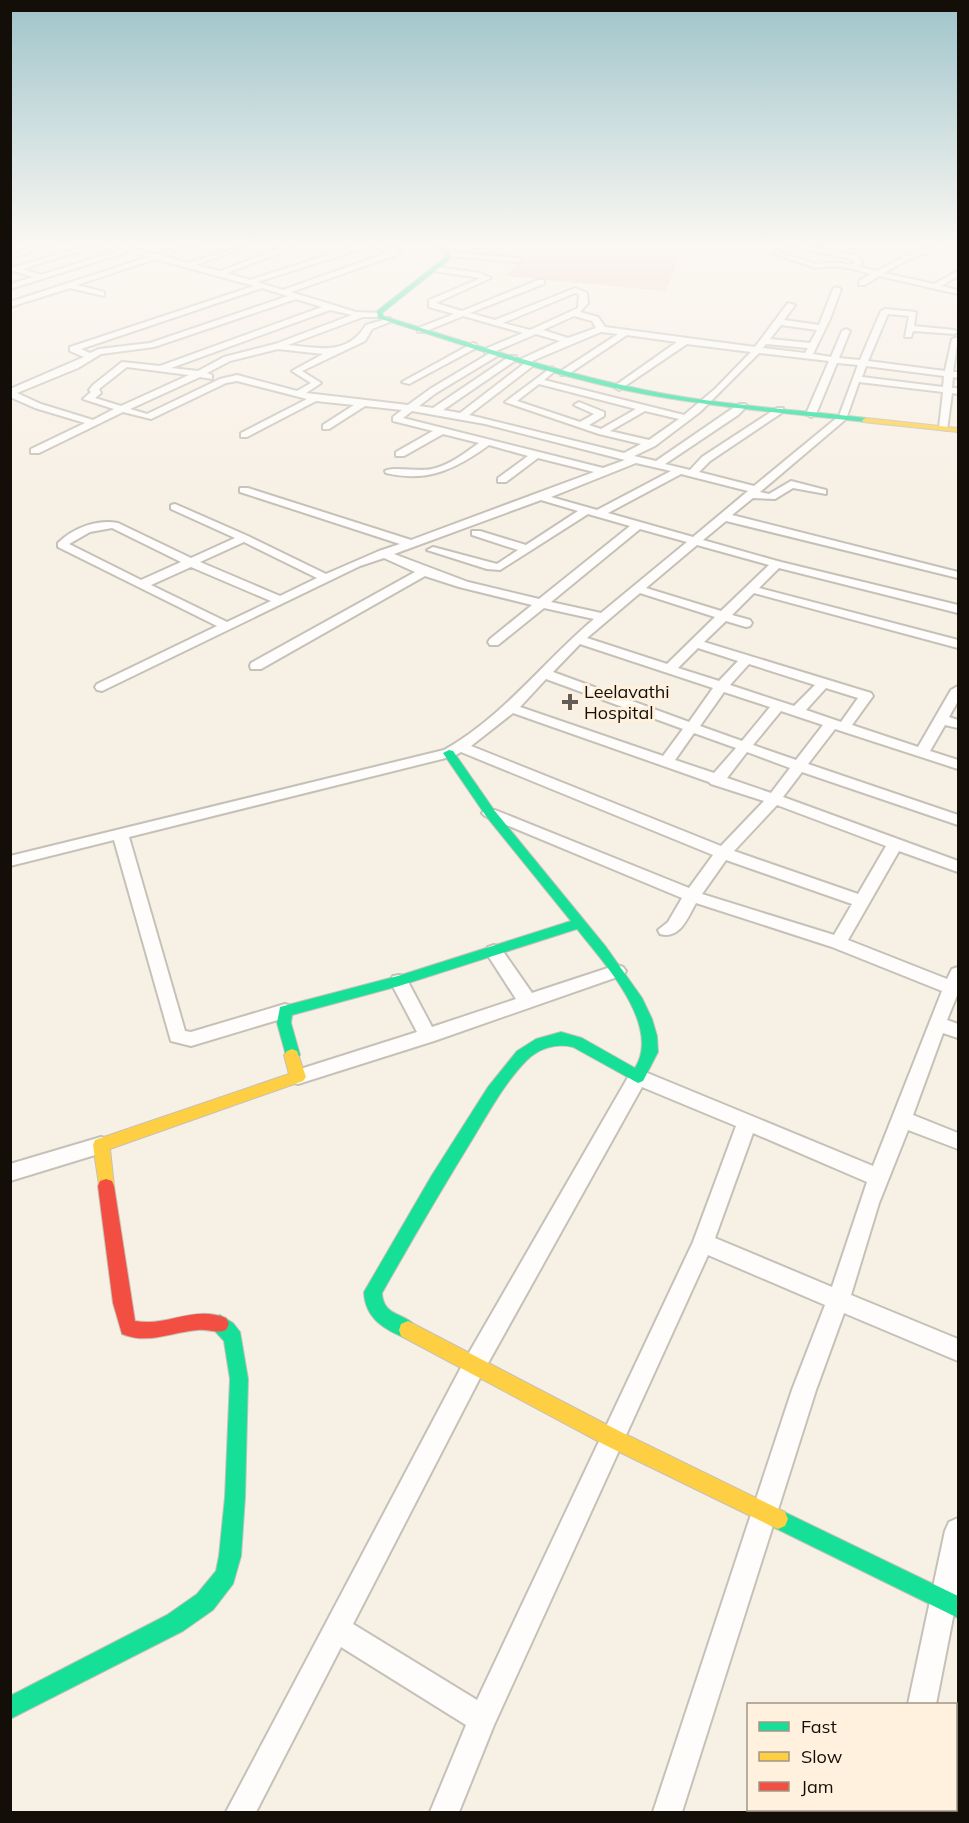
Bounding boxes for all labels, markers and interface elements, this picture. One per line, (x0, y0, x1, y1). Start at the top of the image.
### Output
place label: Leelavathi Hospital (584, 680, 670, 724)
marker: Leelavathi Hospital (561, 693, 579, 711)
legend (747, 1703, 957, 1811)
text: Fast (801, 1715, 837, 1738)
text: Slow (801, 1745, 843, 1768)
text: Jam (801, 1775, 834, 1798)

